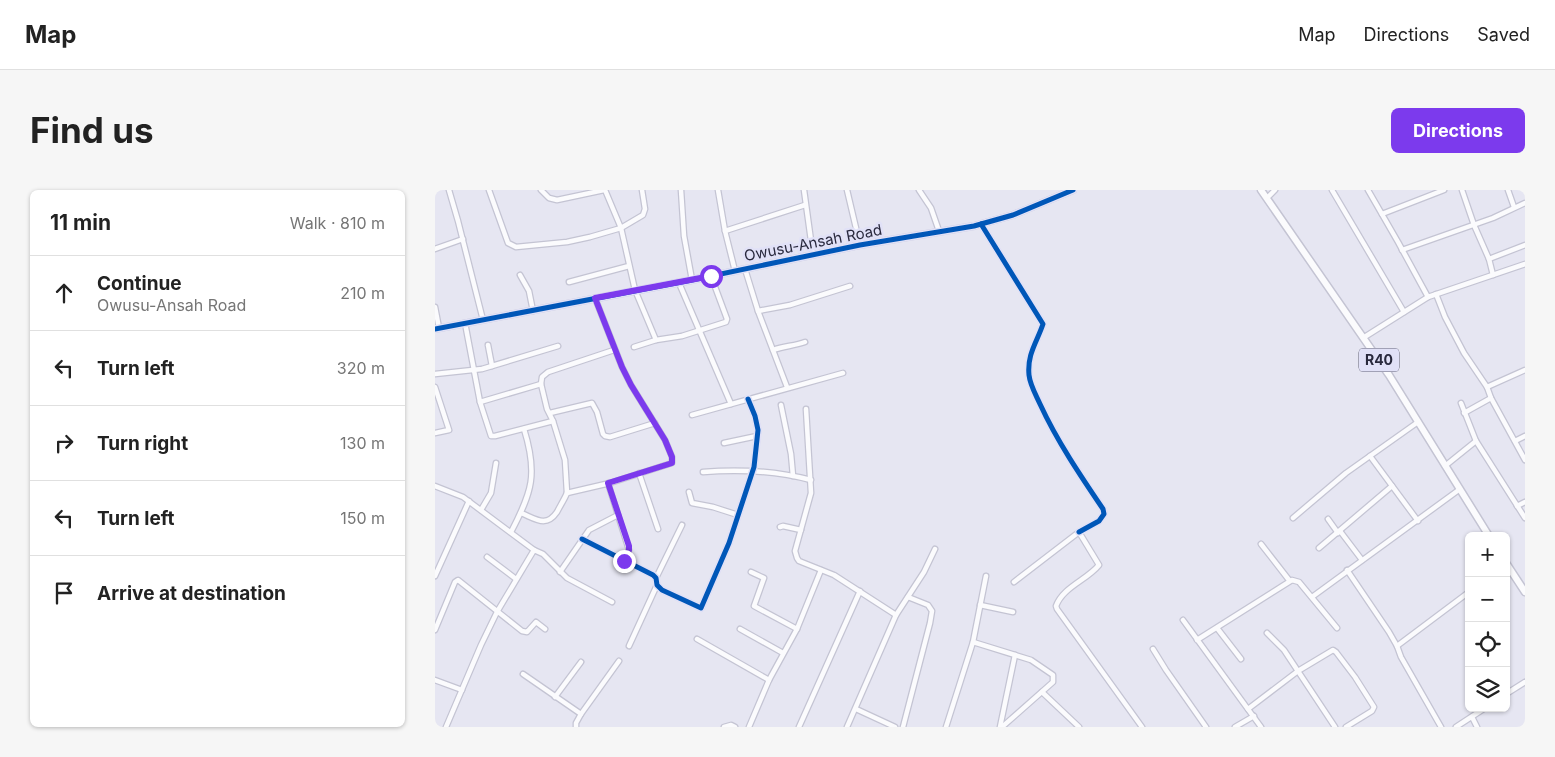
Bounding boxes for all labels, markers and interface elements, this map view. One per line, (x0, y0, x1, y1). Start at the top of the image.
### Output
text: Map (25, 20, 76, 49)
text: Map (1298, 24, 1336, 45)
text: Directions (1364, 24, 1449, 45)
text: Saved (1477, 24, 1530, 45)
button: Directions (1391, 108, 1525, 153)
text: Find us (30, 109, 154, 151)
text: 11 min (50, 210, 111, 235)
text: Walk · 810 m (290, 213, 385, 233)
street label: Owusu-Ansah Road (742, 220, 883, 265)
route start (700, 265, 723, 288)
text: Continue (97, 272, 182, 295)
icon: ahead (50, 279, 78, 307)
text: 210 m (340, 283, 385, 303)
text: Owusu-Ansah Road (97, 295, 246, 315)
road number: R40 (1359, 348, 1399, 372)
icon: left (50, 354, 78, 382)
text: Turn left (97, 357, 175, 380)
text: 320 m (337, 358, 385, 378)
icon: right (50, 429, 78, 457)
text: Turn right (97, 432, 188, 455)
text: 130 m (340, 433, 385, 453)
icon: left (50, 504, 78, 532)
text: Turn left (97, 507, 175, 530)
text: 150 m (340, 508, 385, 528)
map controls (1465, 532, 1510, 712)
button: + (1465, 532, 1510, 577)
route end (613, 550, 636, 573)
button: − (1465, 577, 1510, 622)
icon: arrive (50, 579, 78, 607)
text: Arrive at destination (97, 582, 286, 605)
button: locate (1465, 622, 1510, 667)
button: layers (1465, 667, 1510, 712)

